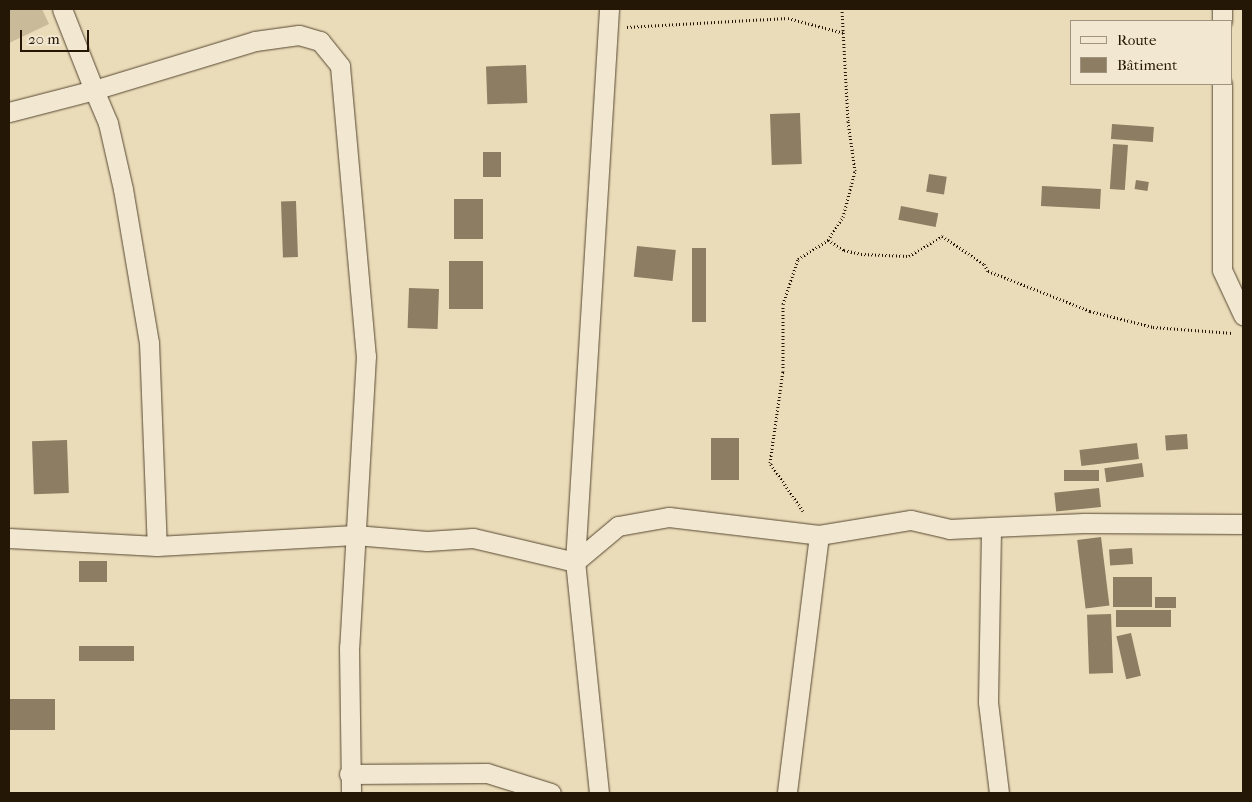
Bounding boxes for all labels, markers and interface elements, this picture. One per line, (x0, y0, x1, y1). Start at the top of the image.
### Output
scale bar (22, 20, 91, 52)
legend (1070, 20, 1232, 85)
text: 20 m (28, 30, 60, 48)
text: Route (1117, 31, 1156, 49)
text: Bâtiment (1117, 56, 1177, 74)

